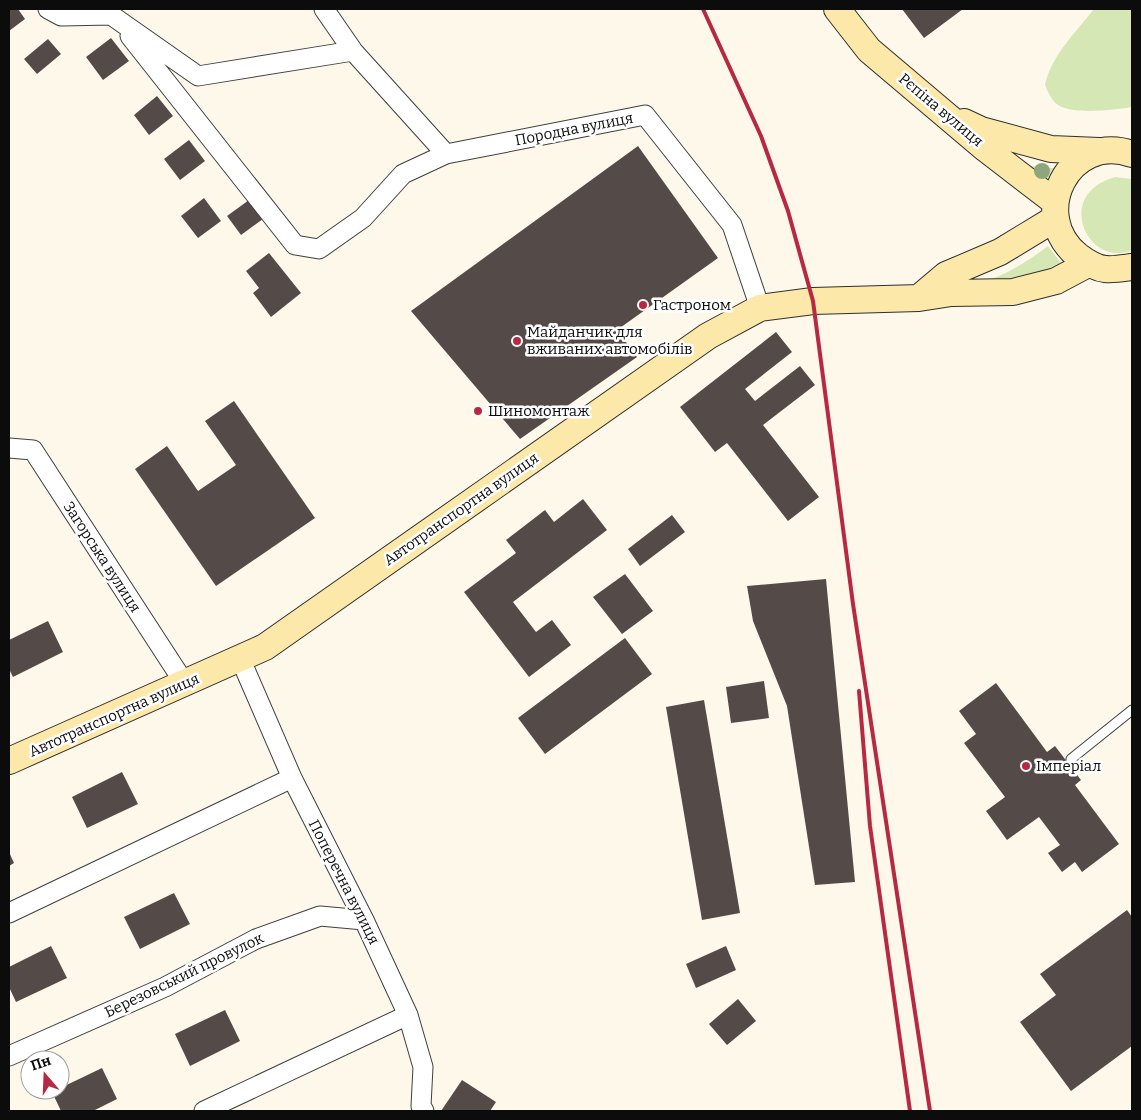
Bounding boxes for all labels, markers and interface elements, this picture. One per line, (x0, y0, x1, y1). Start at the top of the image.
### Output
street label: Рєпіна вулиця (895, 70, 987, 150)
street label: Породна вулиця (513, 109, 635, 149)
place label: Гастроном (653, 296, 731, 314)
marker: Гастроном (637, 299, 649, 311)
place label: Майданчик для вживаних автомобілів (527, 323, 693, 358)
marker: Майданчик для вживаних автомобілів (511, 335, 523, 347)
place label: Шиномонтаж (488, 402, 590, 420)
marker: Шиномонтаж (472, 405, 484, 417)
street label: Автотранспортна вулиця (380, 449, 542, 569)
street label: Загорська вулиця (60, 498, 144, 616)
street label: Автотранспортна вулиця (26, 669, 202, 761)
place label: Імперіал (1036, 757, 1101, 775)
marker: Імперіал (1020, 760, 1032, 772)
street label: Поперечна вулиця (305, 817, 383, 947)
street label: Березовський провулок (102, 929, 266, 1021)
north arrow (20, 1050, 70, 1100)
text: Пн (29, 1052, 53, 1075)

